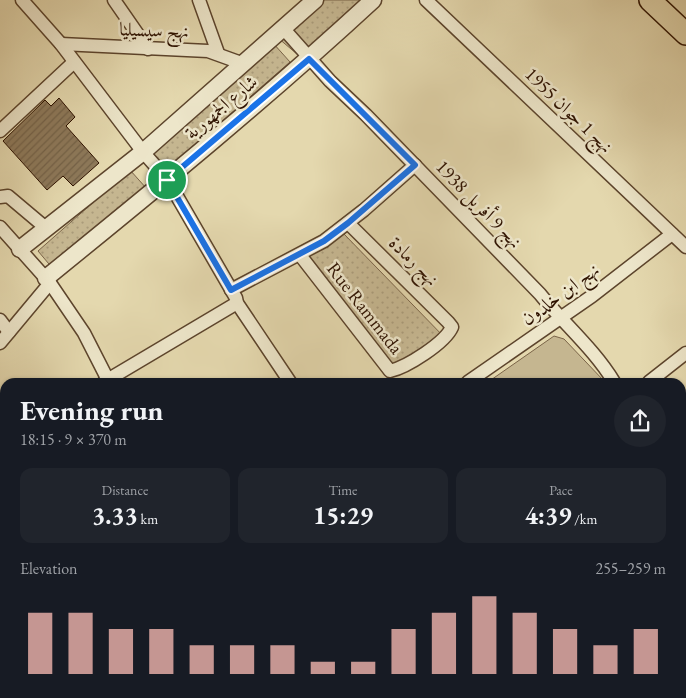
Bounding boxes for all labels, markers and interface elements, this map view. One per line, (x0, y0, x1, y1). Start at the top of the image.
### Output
street label: نهج سيسيليا (119, 16, 189, 49)
street label: نهج 1 جوان 1955 (516, 62, 618, 162)
street label: شارع الجمهورية (179, 69, 265, 147)
street label: نهج 9 أفريل 1938 (427, 154, 528, 257)
pin (146, 159, 188, 201)
icon: arrive (153, 166, 181, 194)
street label: نهج رمادة (380, 231, 444, 295)
street label: Rue Rammada (321, 257, 409, 359)
street label: نهج ابن خلدون (516, 257, 607, 335)
text: Evening run (20, 392, 163, 428)
button: share (614, 395, 666, 447)
text: 18:15 · 9 × 370 m (20, 429, 127, 450)
text: Distance (102, 481, 148, 499)
text: Time (328, 481, 358, 499)
text: Pace (549, 481, 573, 499)
text: 3.33 (92, 499, 138, 531)
text: 15:29 (313, 499, 373, 531)
text: 4:39 (525, 499, 571, 531)
text: km (138, 510, 158, 528)
text: /km (571, 510, 597, 528)
text: Elevation (20, 558, 78, 579)
text: 255–259 m (595, 558, 666, 579)

